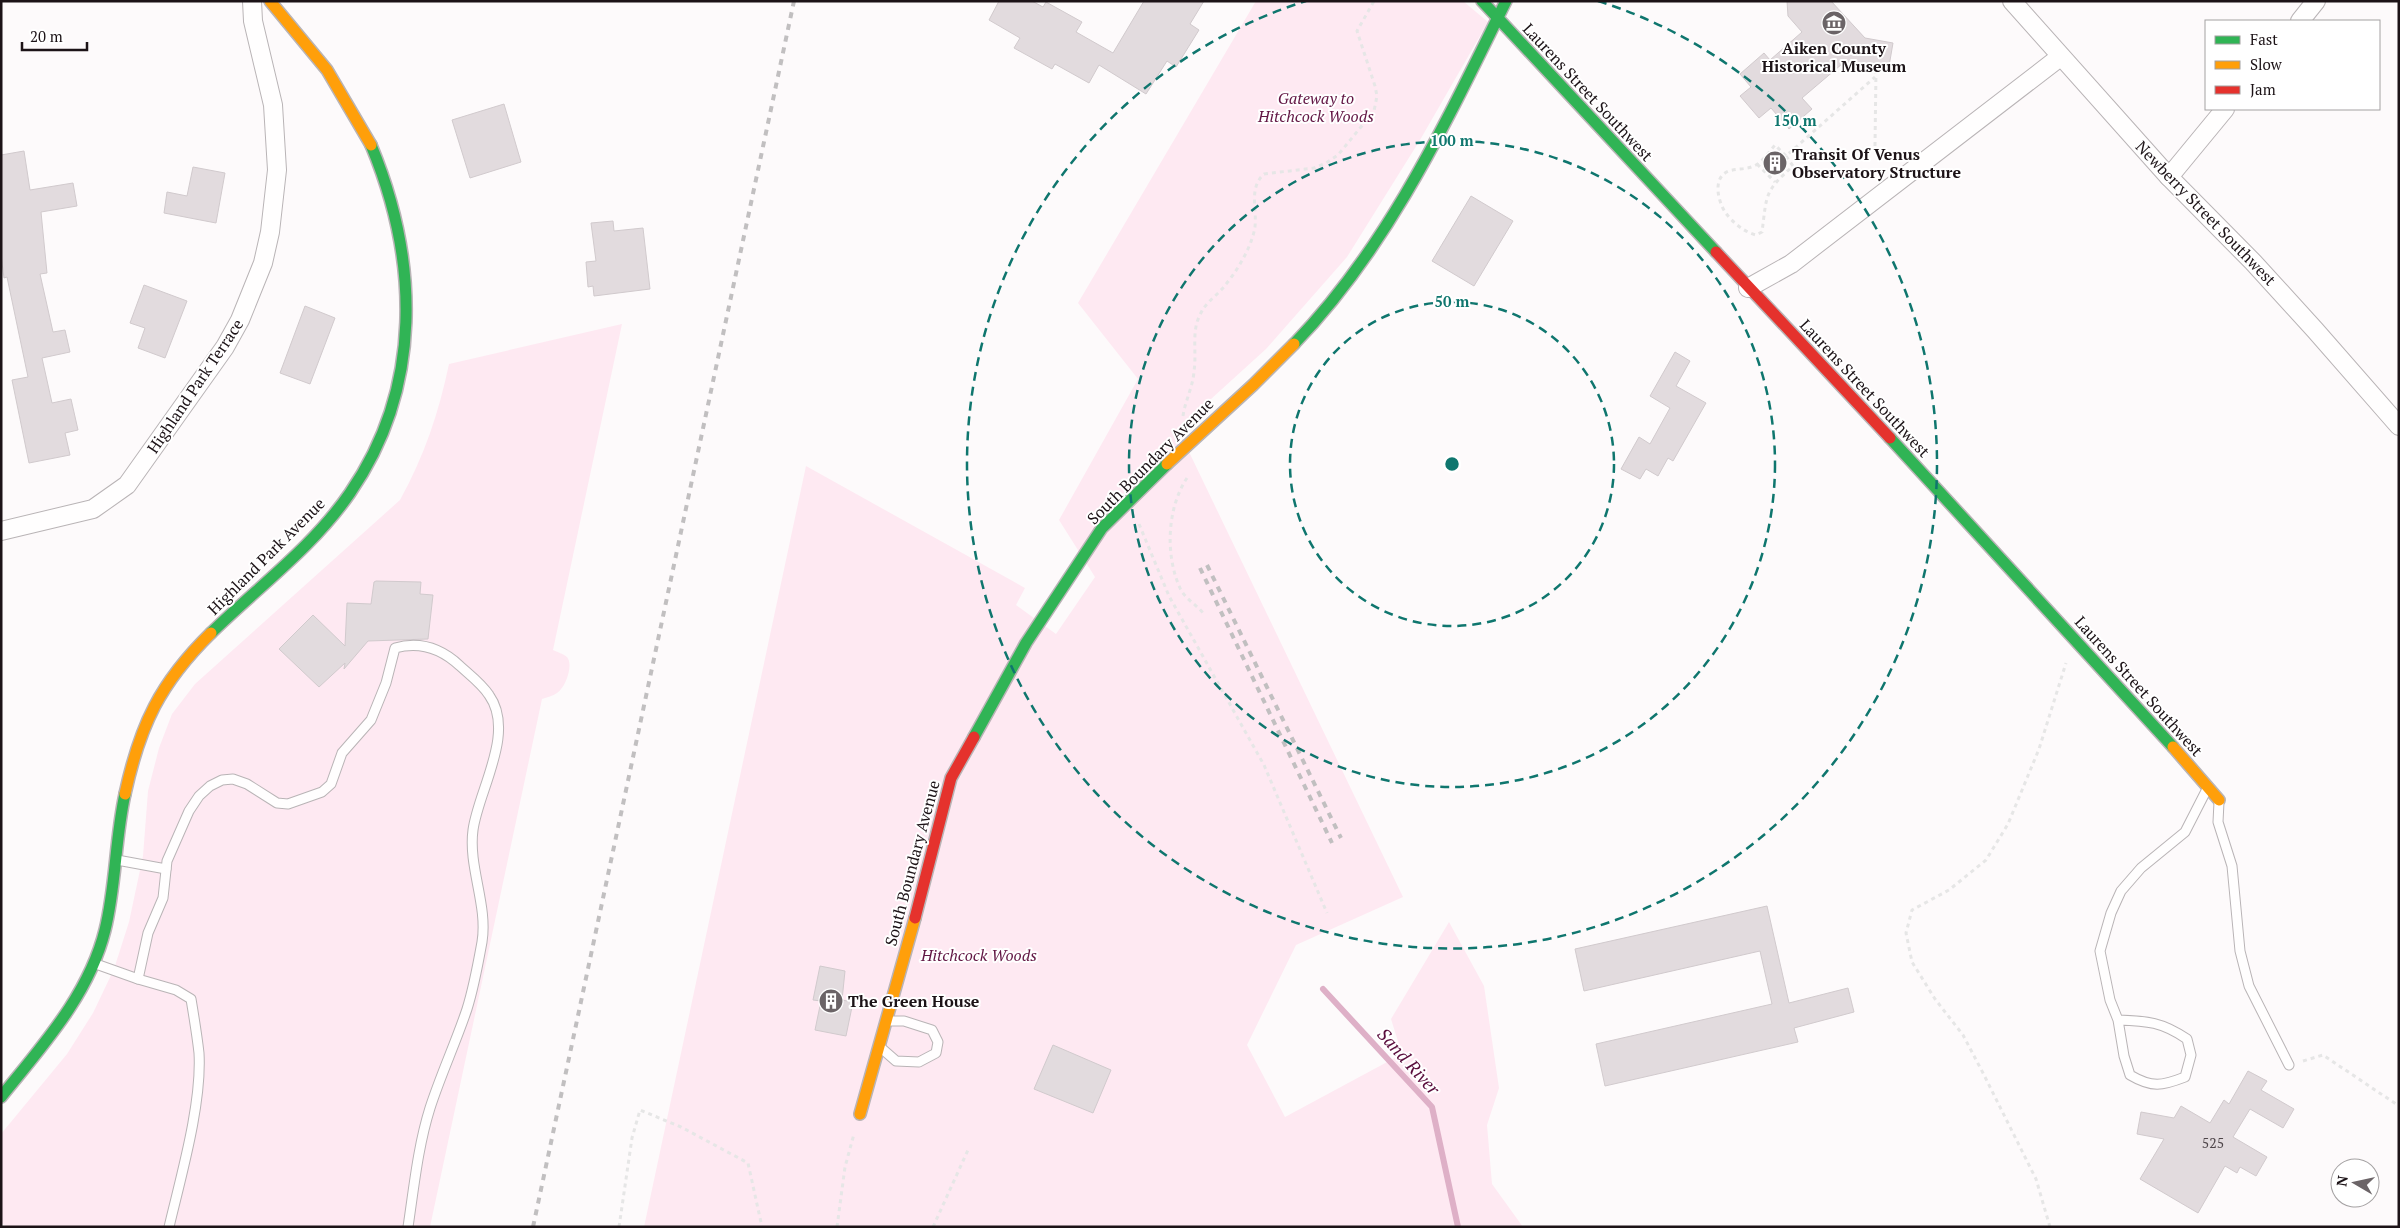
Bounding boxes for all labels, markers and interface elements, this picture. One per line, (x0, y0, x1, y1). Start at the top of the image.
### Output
museum icon: Aiken County Historical Museum (1821, 10, 1847, 36)
street label: Laurens Street Southwest (1518, 18, 1658, 166)
scale bar (22, 20, 88, 52)
legend (2205, 20, 2380, 110)
text: 20 m (30, 26, 63, 46)
text: Fast (2250, 29, 2278, 49)
place label: Aiken County Historical Museum (1762, 37, 1907, 77)
text: Slow (2250, 54, 2283, 74)
text: Jam (2250, 79, 2276, 99)
park label: Gateway to Hitchcock Woods (1257, 87, 1374, 127)
text: 150 m (1773, 110, 1817, 130)
text: 100 m (1430, 130, 1474, 150)
street label: Newberry Street Southwest (2131, 136, 2281, 290)
place label: Transit Of Venus Observatory Structure (1792, 143, 1962, 183)
building icon: Transit Of Venus Observatory Structure (1762, 150, 1788, 176)
text: 50 m (1435, 291, 1470, 311)
street label: Highland Park Terrace (142, 314, 248, 458)
street label: Laurens Street Southwest (1795, 314, 1935, 462)
street label: South Boundary Avenue (1082, 393, 1218, 529)
centre of rings (1443, 455, 1461, 473)
street label: Highland Park Avenue (203, 493, 329, 619)
street label: Laurens Street Southwest (2070, 611, 2208, 761)
street label: South Boundary Avenue (879, 778, 945, 948)
park label: Hitchcock Woods (920, 944, 1037, 966)
building icon: The Green House (818, 988, 844, 1014)
place label: The Green House (848, 990, 980, 1012)
water label: Sand River (1373, 1022, 1446, 1100)
house number: 525 (2202, 1133, 2224, 1152)
north arrow (2330, 1158, 2380, 1208)
text: N (2331, 1174, 2352, 1188)

